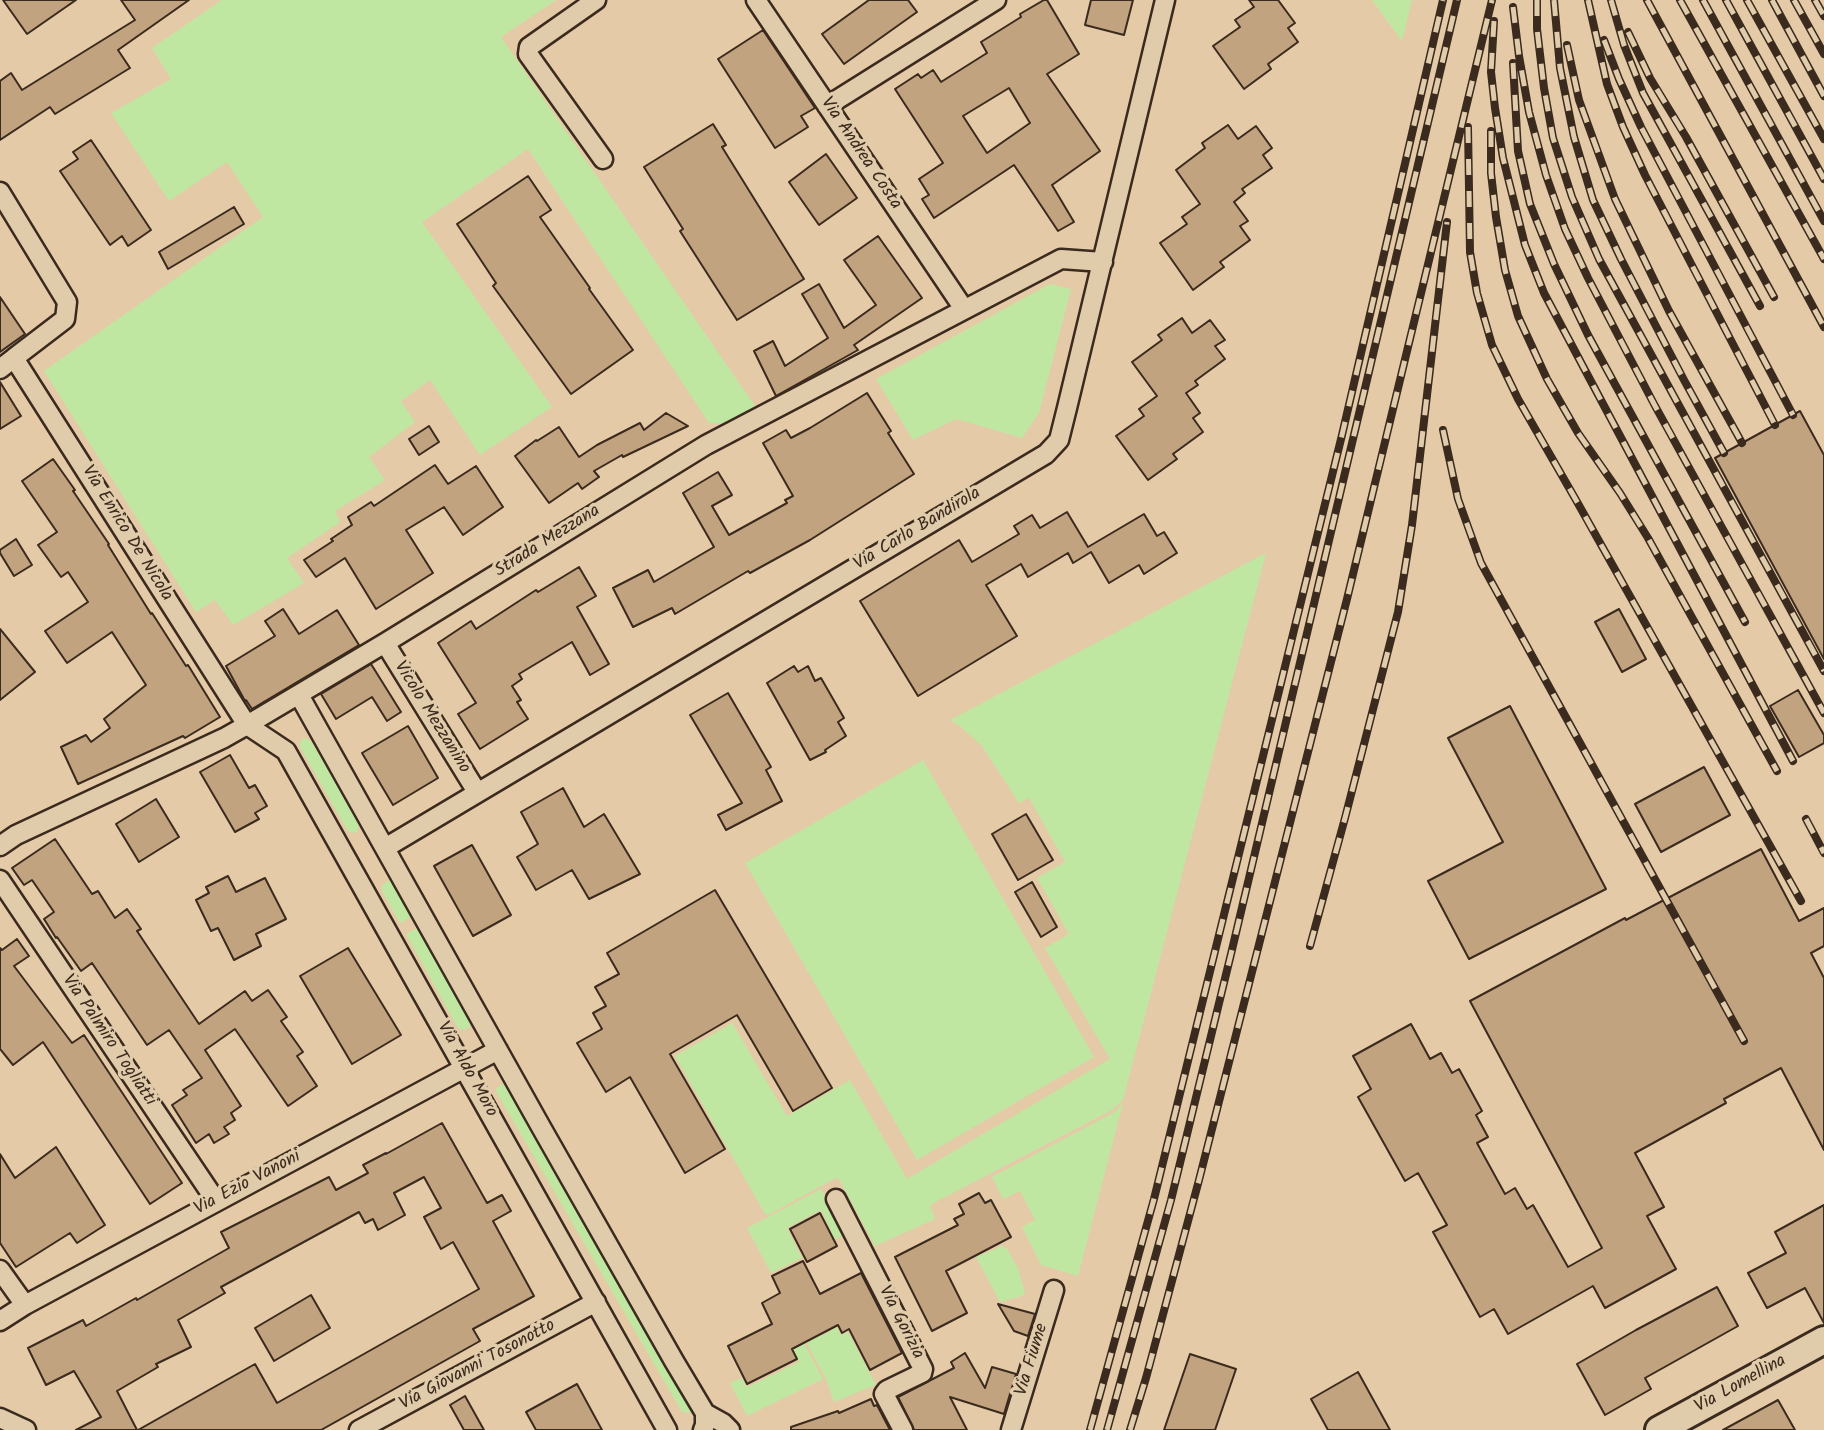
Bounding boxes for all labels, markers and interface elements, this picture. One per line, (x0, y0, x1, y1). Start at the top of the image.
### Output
street label: Via Andrea Costa (814, 94, 906, 214)
street label: Via Enrico De Nicola (76, 462, 176, 606)
street label: Via Carlo Bandirola (851, 484, 985, 576)
street label: Strada Mezzana (491, 501, 605, 583)
street label: Vicolo Mezzanino (388, 658, 474, 778)
street label: Via Palmiro Togliatti (56, 971, 160, 1111)
street label: Via Aldo Moro (431, 1019, 501, 1121)
street label: Via Ezio Vanoni (191, 1147, 305, 1221)
street label: Via Gorizia (872, 1283, 928, 1363)
street label: Via Giovanni Tosonotto (397, 1316, 559, 1416)
street label: Via Fiume (1012, 1321, 1054, 1399)
street label: Via Lomellina (1692, 1351, 1790, 1419)

